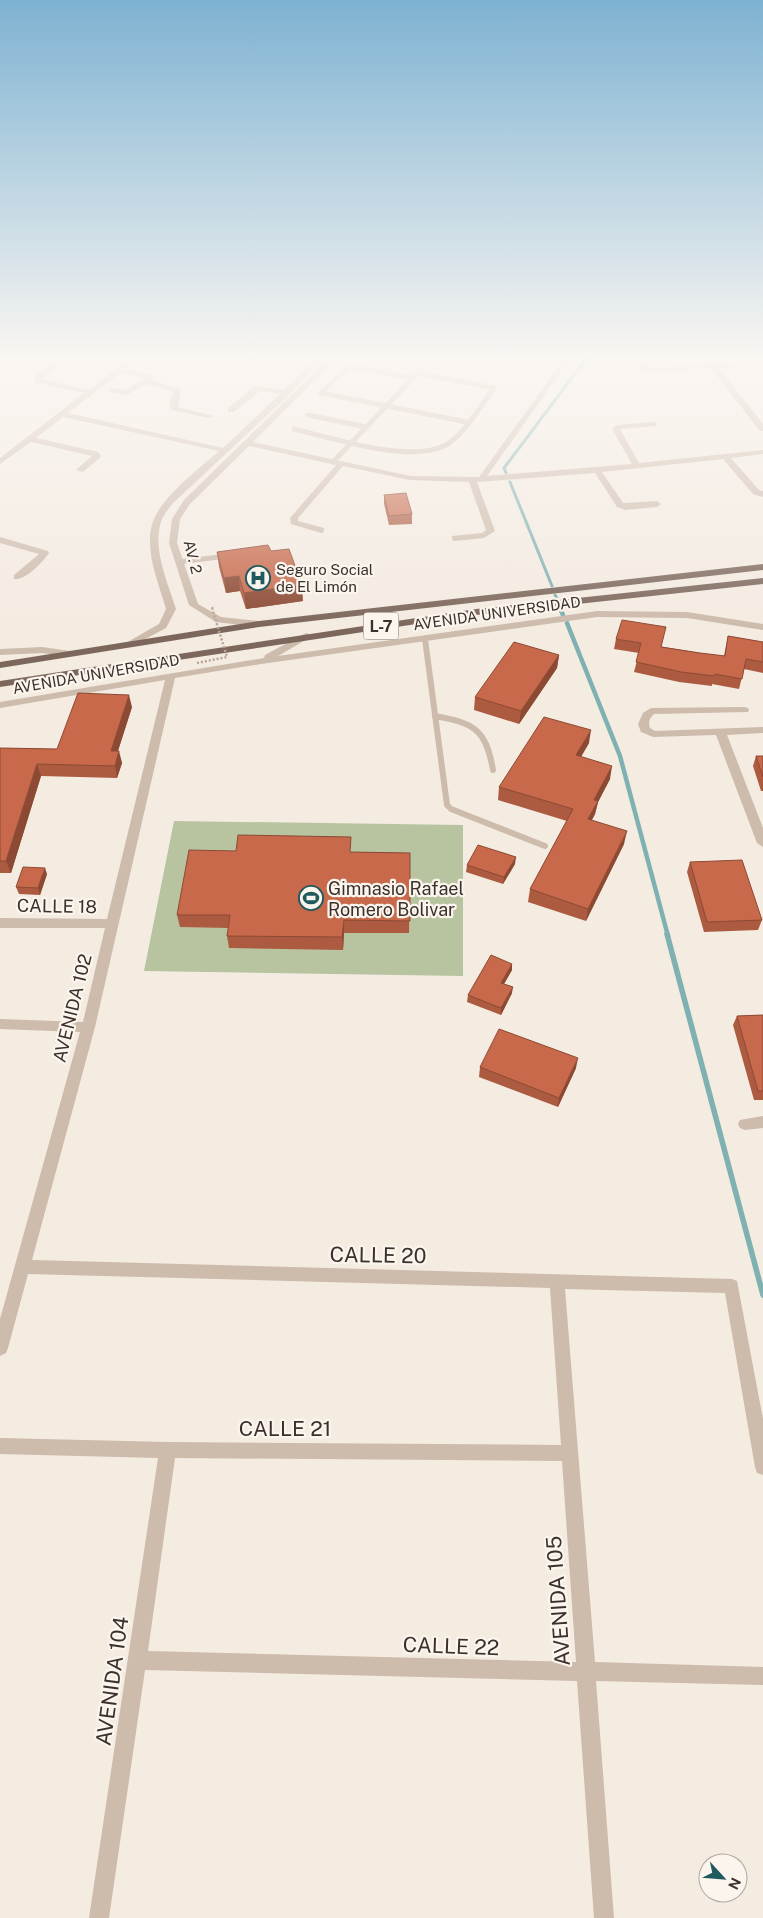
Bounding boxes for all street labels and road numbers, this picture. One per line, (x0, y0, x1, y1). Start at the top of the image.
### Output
street label: AV. 2 (181, 538, 205, 576)
street label: AVENIDA UNIVERSIDAD (412, 593, 582, 633)
road number: L-7 (364, 612, 398, 640)
street label: AVENIDA UNIVERSIDAD (11, 651, 181, 697)
street label: CALLE 18 (17, 895, 97, 917)
street label: AVENIDA 102 (48, 952, 96, 1064)
street label: CALLE 20 (329, 1242, 427, 1268)
street label: CALLE 21 (239, 1416, 331, 1441)
street label: AVENIDA 105 (541, 1535, 575, 1667)
street label: AVENIDA 104 (91, 1615, 133, 1747)
street label: CALLE 22 (402, 1632, 500, 1660)

